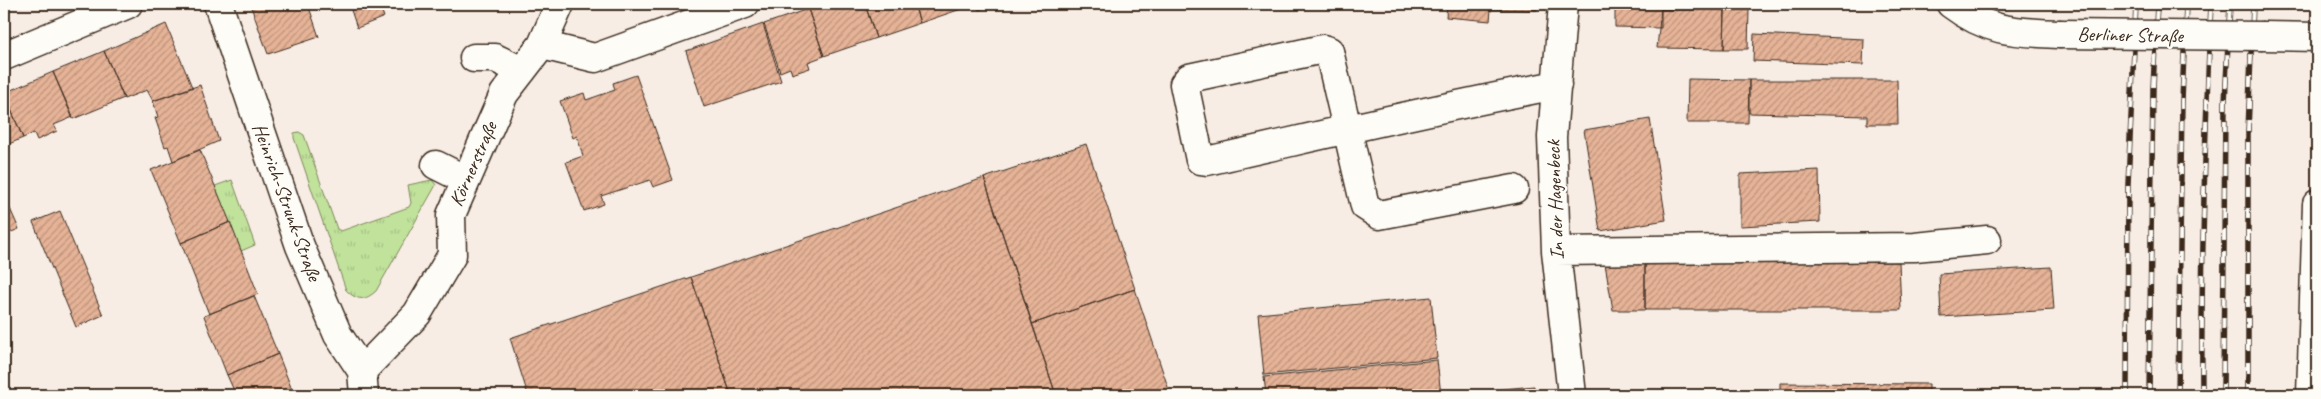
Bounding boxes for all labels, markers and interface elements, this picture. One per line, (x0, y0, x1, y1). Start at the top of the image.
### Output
street label: Berliner Straße (2077, 22, 2184, 48)
street label: Körnerstraße (443, 116, 503, 210)
street label: Heinrich-Strunk-Straße (247, 120, 328, 286)
street label: In der Hagenbeck (1540, 138, 1570, 260)

